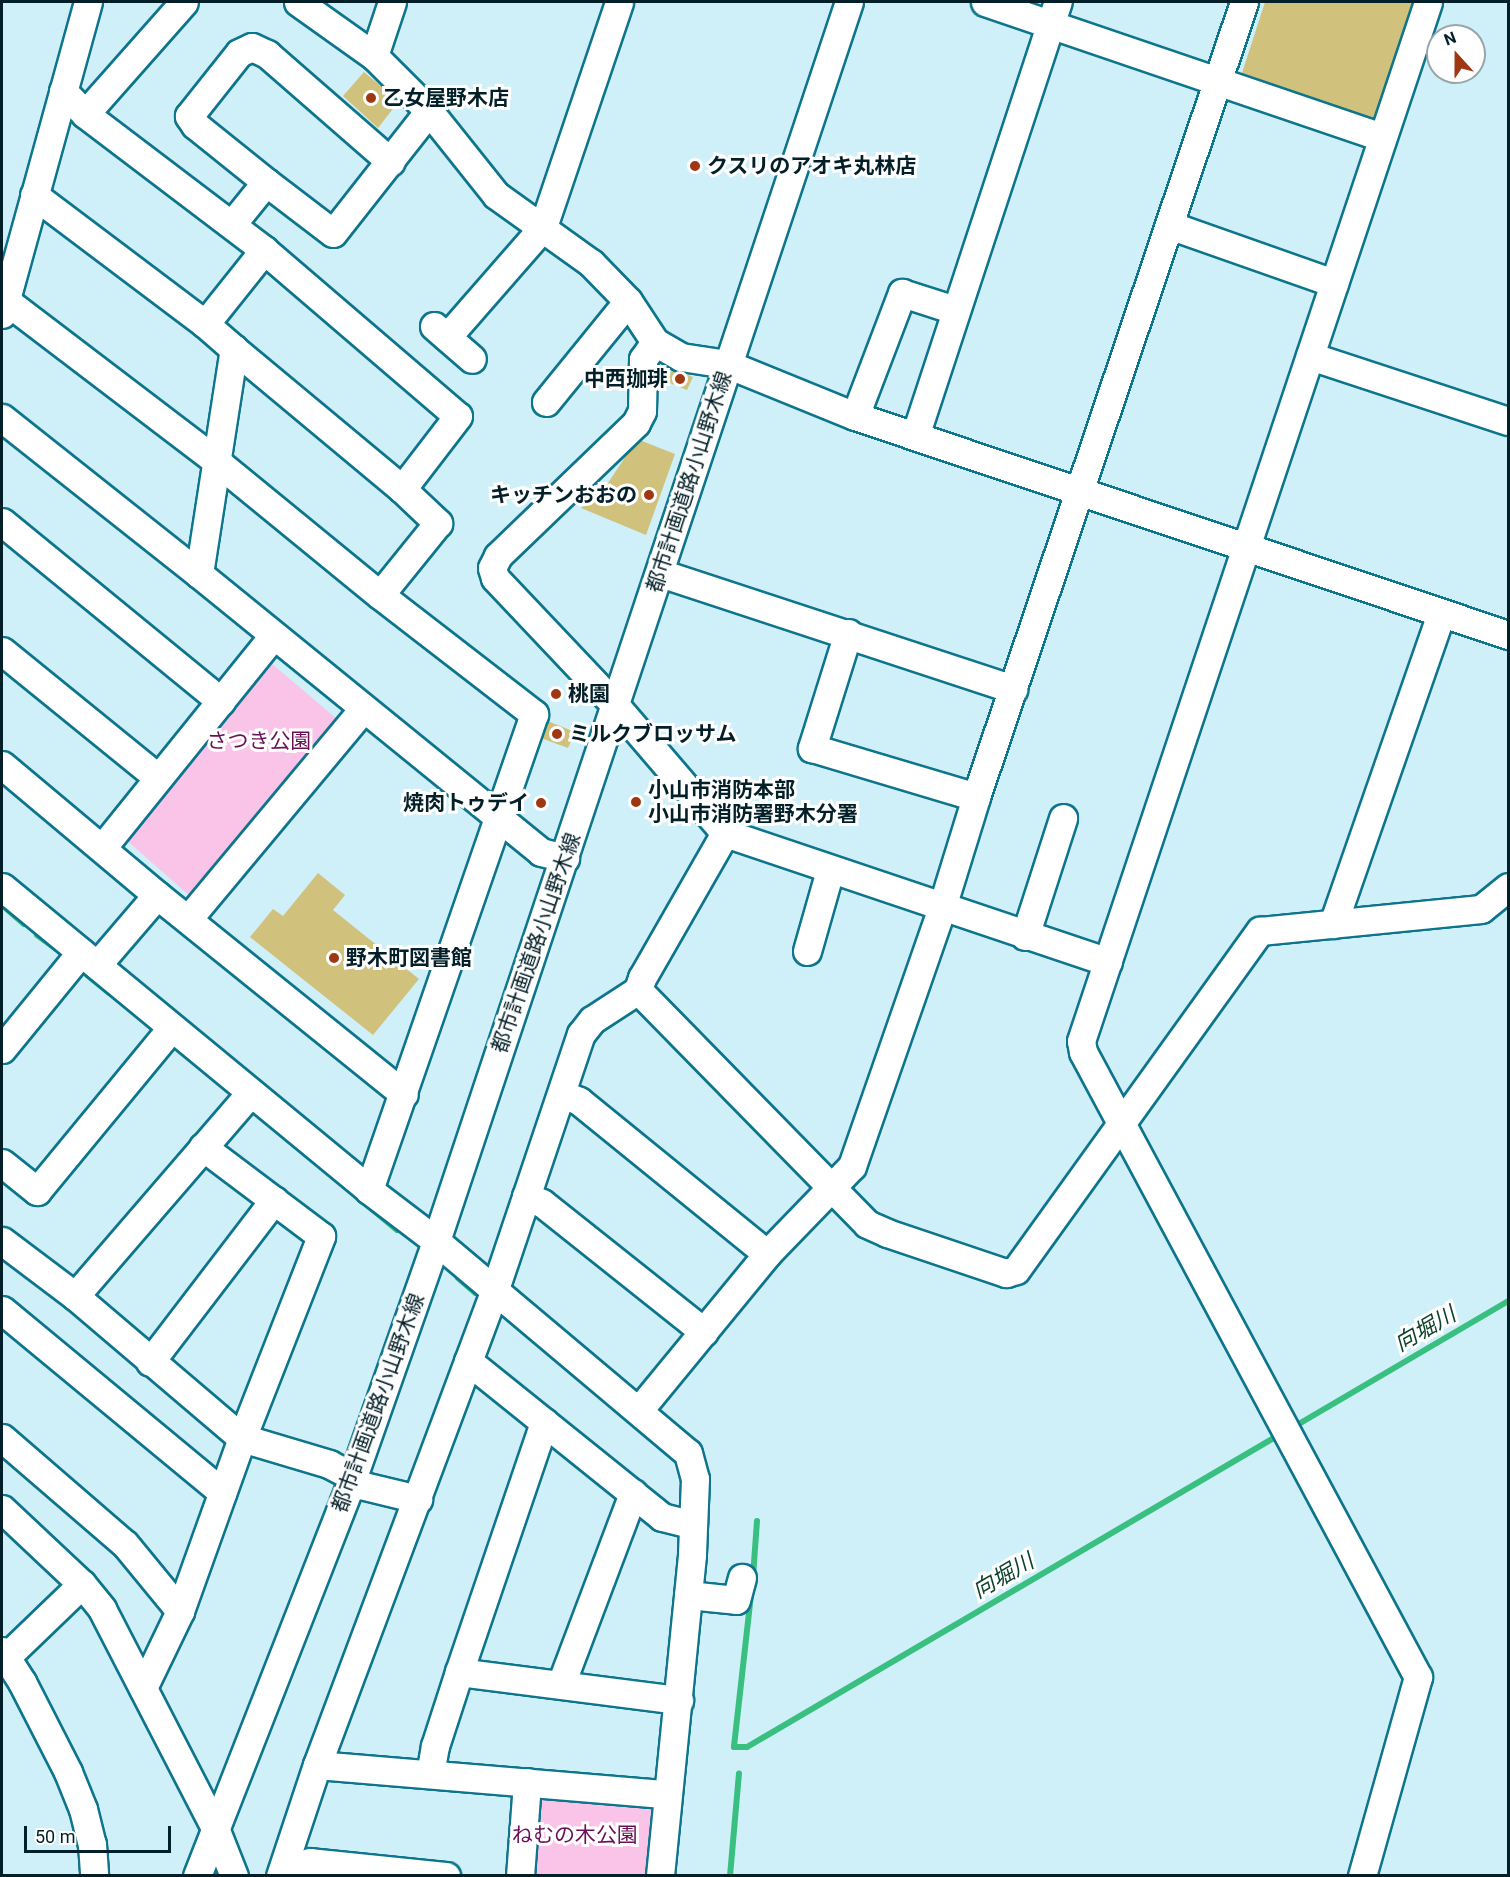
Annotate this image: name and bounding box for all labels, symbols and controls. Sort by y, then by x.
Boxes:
north arrow [1426,24,1486,84]
text: N [1441,28,1459,49]
place label: 乙女屋野木店 [383,85,509,111]
marker: 乙女屋野木店 [364,91,378,105]
place label: クスリのアオキ丸林店 [707,153,917,179]
marker: クスリのアオキ丸林店 [688,159,702,173]
place label: 中西珈琲 [584,366,668,392]
street label: 都市計画道路小山野木線 [641,368,737,596]
marker: 中西珈琲 [673,372,687,386]
place label: キッチンおおの [490,482,637,508]
marker: キッチンおおの [642,488,656,502]
place label: 桃園 [568,681,610,707]
marker: 桃園 [549,687,563,701]
place label: ミルクブロッサム [569,721,737,747]
marker: ミルクブロッサム [550,727,564,741]
park label: さつき公園 [207,728,311,754]
place label: 小山市消防本部 小山市消防署野木分署 [648,777,858,827]
place label: 焼肉トゥデイ [403,790,529,816]
marker: 小山市消防本部 小山市消防署野木分署 [629,795,643,809]
marker: 焼肉トゥデイ [534,796,548,810]
street label: 都市計画道路小山野木線 [486,830,586,1056]
place label: 野木町図書館 [346,945,472,971]
marker: 野木町図書館 [327,951,341,965]
street label: 都市計画道路小山野木線 [327,1290,429,1516]
water label: 向堀川 [1390,1301,1460,1357]
water label: 向堀川 [968,1548,1038,1604]
scale bar [27,1814,174,1852]
park label: ねむの木公園 [512,1822,638,1848]
text: 50 m [35,1826,75,1847]

